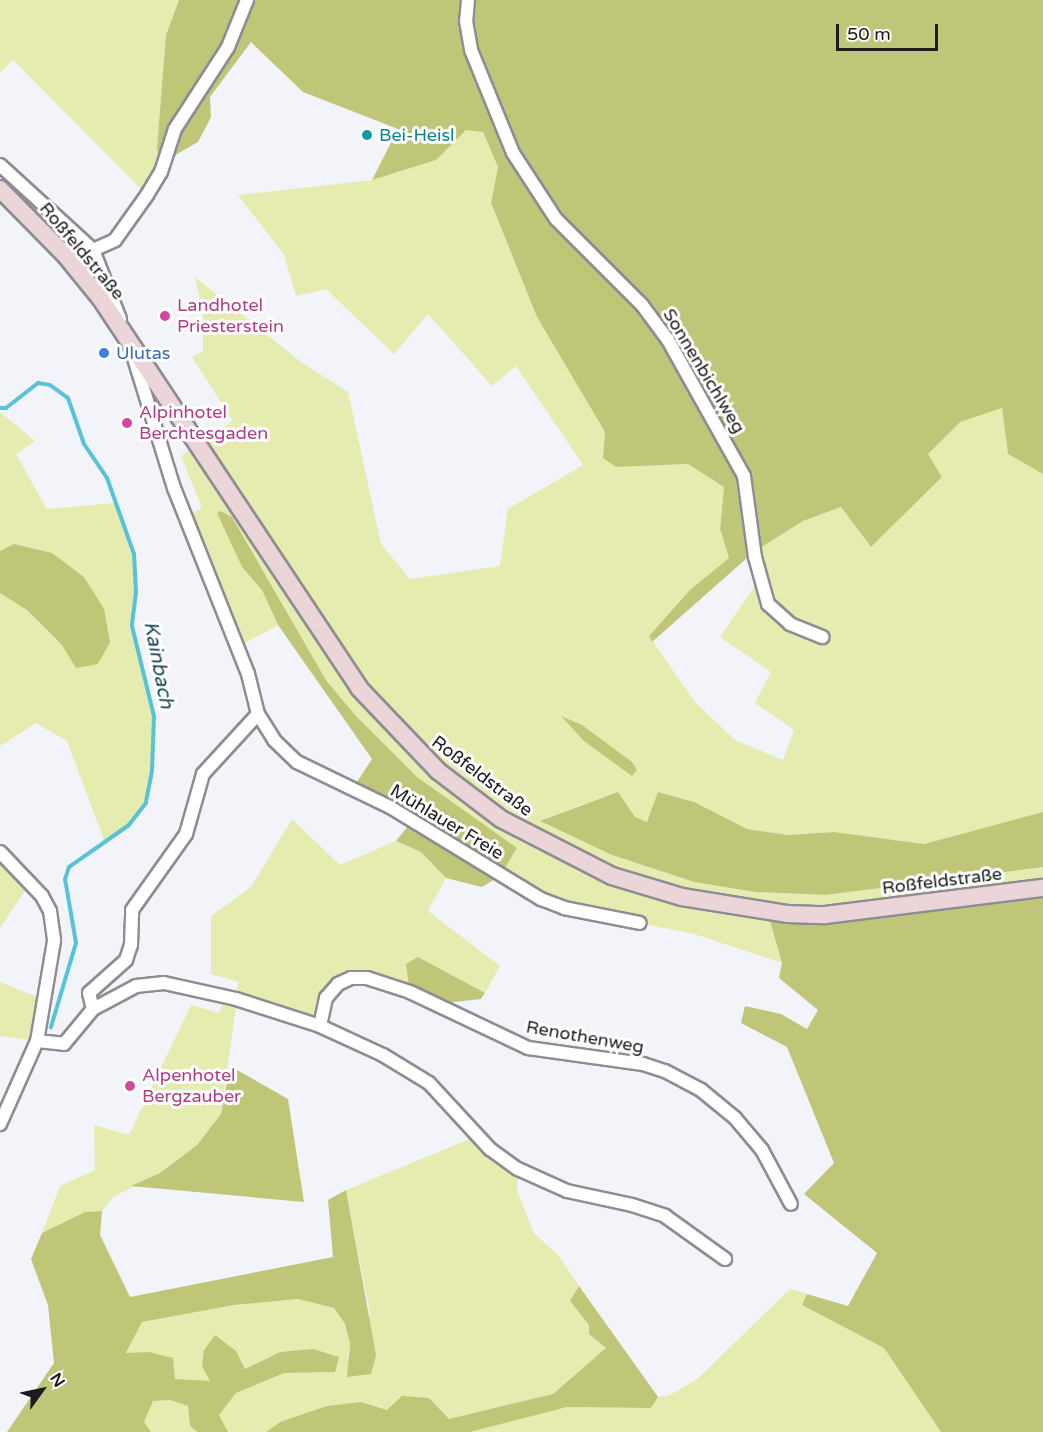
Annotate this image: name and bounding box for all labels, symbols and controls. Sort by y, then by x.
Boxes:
scale bar [839,12,941,50]
text: 50 m [847,23,891,45]
place label: Bei-Heisl [379,124,455,146]
marker: Bei-Heisl [360,128,374,142]
street label: Roßfeldstraße [35,198,129,304]
place label: Landhotel Priesterstein [177,295,284,338]
street label: Sonnenbichlweg [658,305,750,437]
marker: Landhotel Priesterstein [158,309,172,323]
place label: Ulutas [116,342,170,364]
marker: Ulutas [97,346,111,360]
place label: Alpinhotel Berchtesgaden [139,402,268,444]
marker: Alpinhotel Berchtesgaden [120,416,134,430]
water label: Kainbach [138,619,178,711]
street label: Roßfeldstraße [427,731,537,821]
street label: Mühlauer Freie [386,780,508,864]
street label: Roßfeldstraße [881,863,1003,899]
street label: Renothenweg [524,1016,646,1058]
place label: Alpenhotel Bergzauber [142,1065,241,1108]
marker: Alpenhotel Bergzauber [123,1079,137,1093]
north arrow [12,1360,72,1420]
text: N [45,1369,69,1391]

